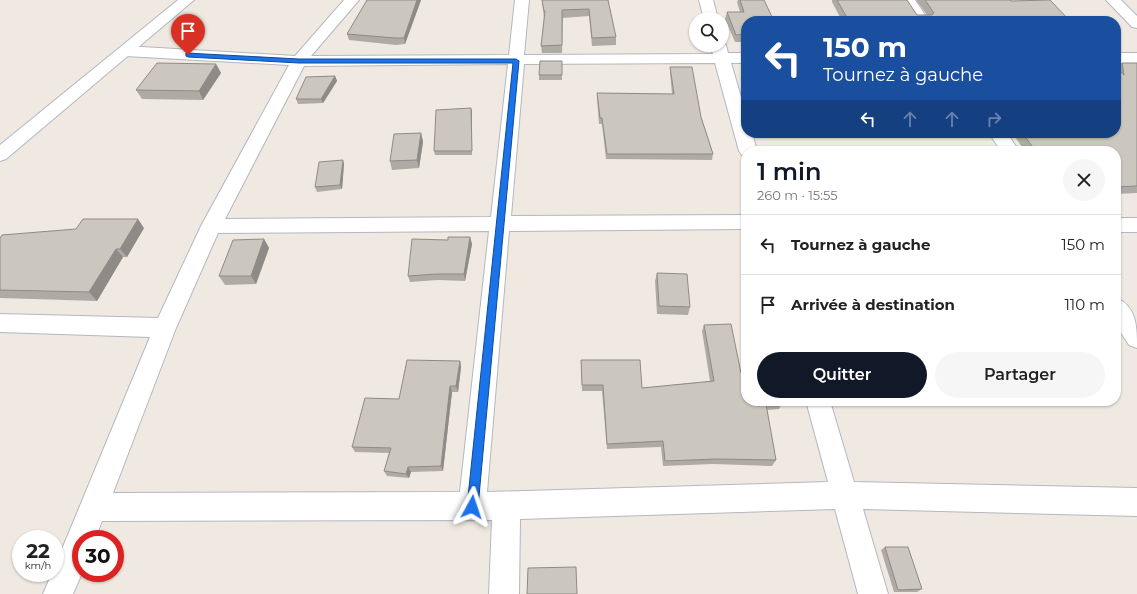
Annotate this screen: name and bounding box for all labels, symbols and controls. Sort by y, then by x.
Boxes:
map controls [689,12,729,52]
button: search [689,12,729,52]
pin [171,14,205,55]
icon: arrive [177,20,199,42]
text: 150 m [823,30,907,64]
icon: left [757,32,809,84]
text: Tournez à gauche [823,64,983,86]
icon: left [857,108,879,130]
icon: ahead [899,108,921,130]
icon: ahead [941,108,963,130]
icon: right [983,108,1005,130]
text: 1 min [757,157,821,186]
button: close [1063,159,1105,201]
text: 260 m · 15:55 [757,187,838,203]
icon: left [757,234,779,256]
text: Tournez à gauche [791,235,930,254]
text: 150 m [1061,235,1105,254]
icon: arrive [757,294,779,316]
text: Arrivée à destination [791,295,955,314]
text: 110 m [1064,295,1105,314]
button: Quitter [757,352,927,398]
button: Partager [935,352,1105,398]
position arrow [451,486,493,528]
speed limit sign: 30 [72,530,124,582]
text: 22 [26,539,50,563]
text: km/h [25,559,51,572]

